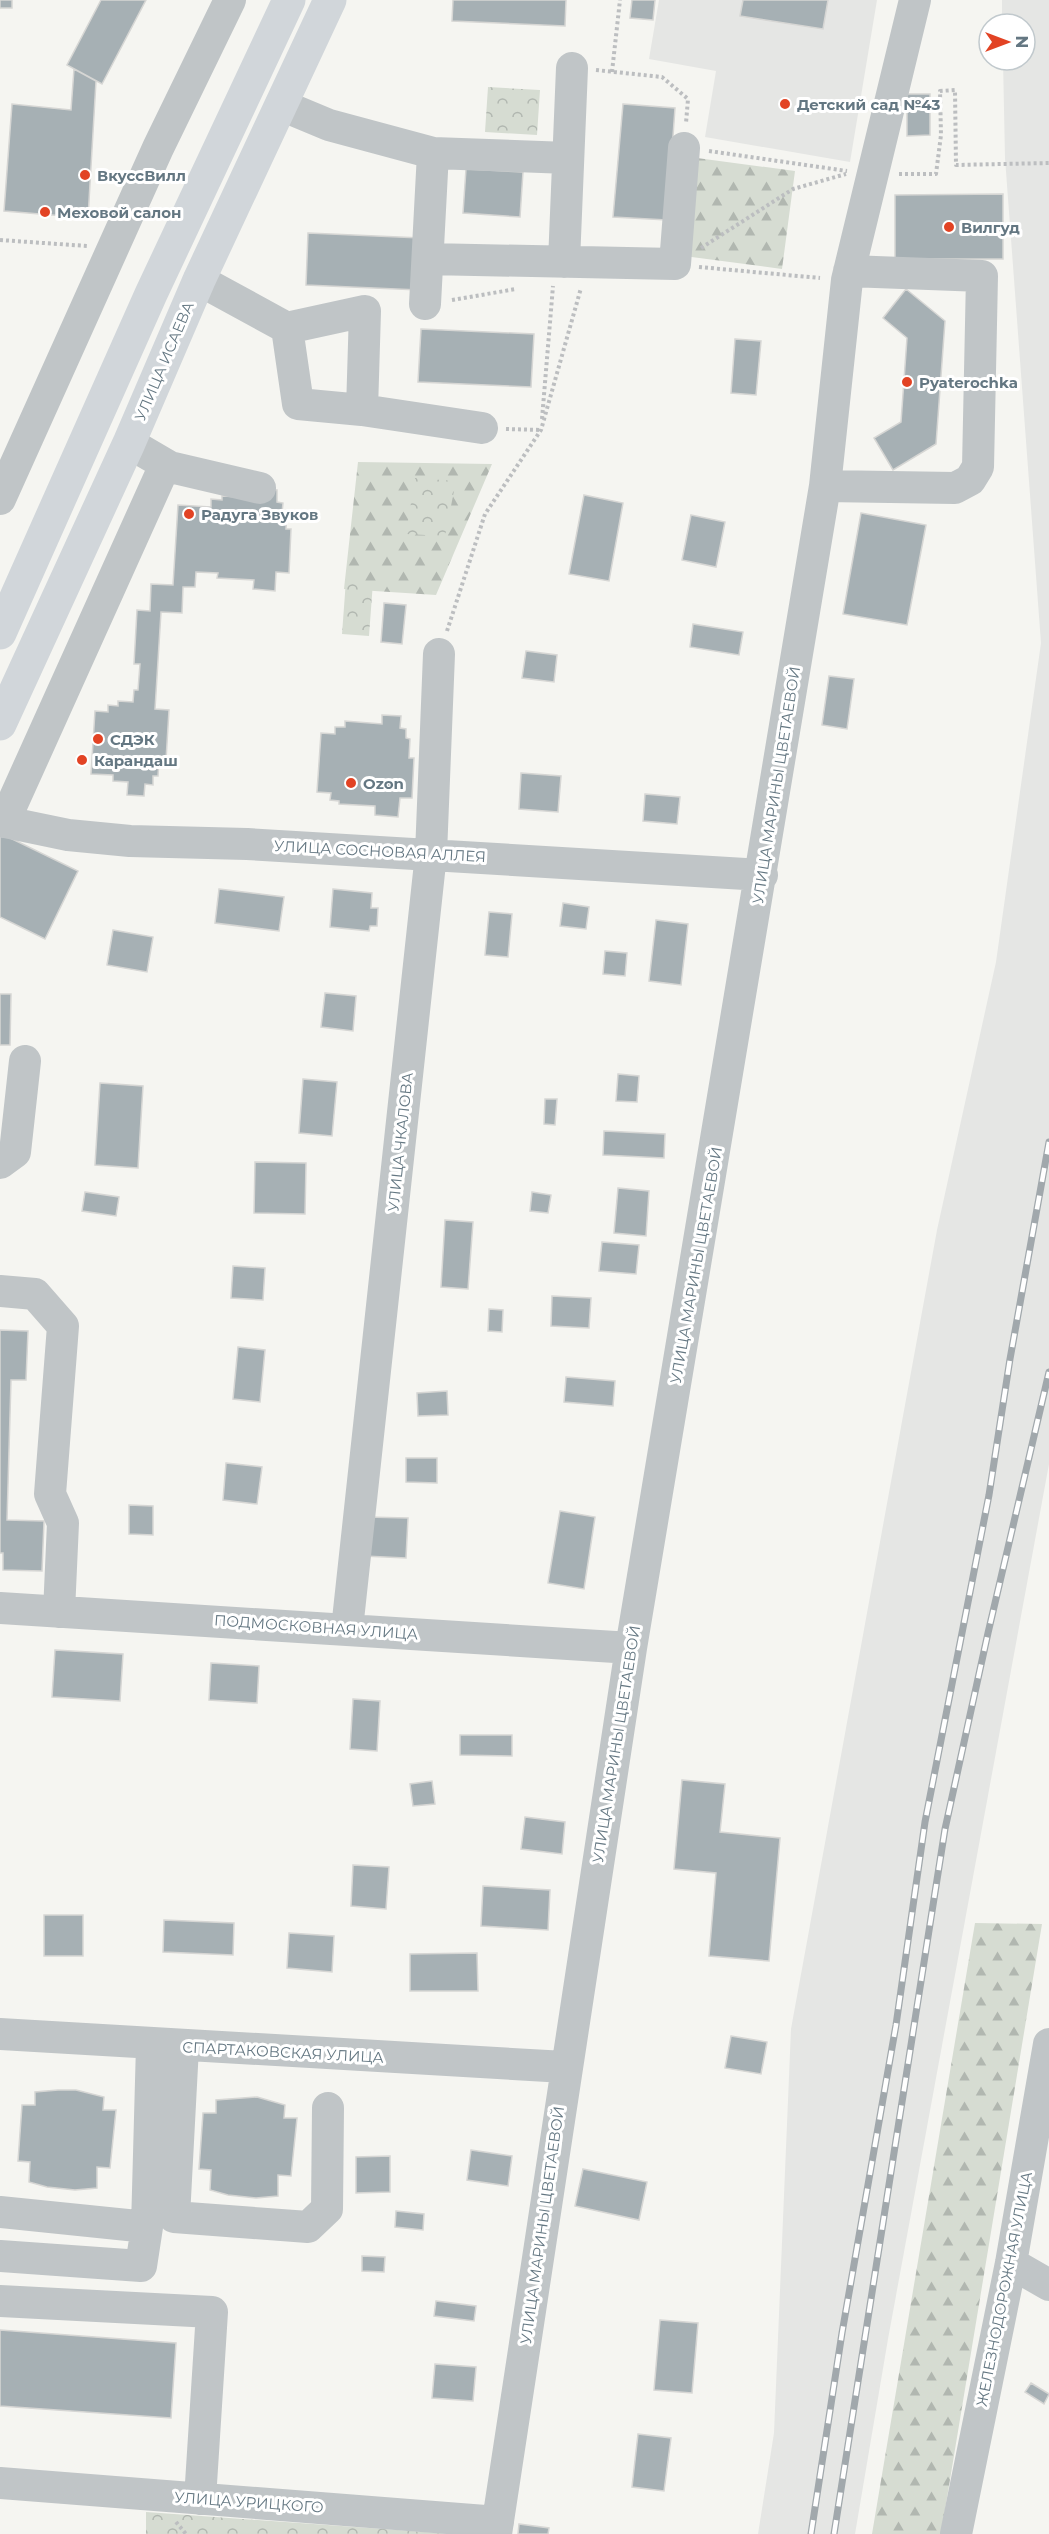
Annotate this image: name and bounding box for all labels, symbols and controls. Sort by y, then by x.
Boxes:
north arrow [977,12,1037,72]
text: N [1012,36,1031,48]
place label: Детский сад №43 [797,95,940,114]
marker: Детский сад №43 [778,97,792,111]
place label: ВкуссВилл [97,166,186,185]
marker: ВкуссВилл [78,168,92,182]
place label: Меховой салон [57,203,182,222]
marker: Меховой салон [38,205,52,219]
place label: Вилгуд [961,218,1020,237]
marker: Вилгуд [942,220,956,234]
street label: УЛИЦА ИСАЕВА [130,299,198,423]
place label: Pyaterochka [919,373,1018,392]
marker: Pyaterochka [900,375,914,389]
place label: Радуга Звуков [201,505,318,524]
marker: Радуга Звуков [182,507,196,521]
street label: УЛИЦА МАРИНЫ ЦВЕТАЕВОЙ [748,665,804,905]
place label: СДЭК [110,730,155,749]
marker: СДЭК [91,732,105,746]
place label: Карандаш [94,751,178,770]
marker: Карандаш [75,753,89,767]
place label: Ozon [363,774,404,793]
marker: Ozon [344,776,358,790]
street label: УЛИЦА СОСНОВАЯ АЛЛЕЯ [273,836,487,866]
street label: УЛИЦА ЧКАЛОВА [383,1071,417,1213]
street label: УЛИЦА МАРИНЫ ЦВЕТАЕВОЙ [666,1145,726,1385]
street label: ПОДМОСКОВНАЯ УЛИЦА [213,1610,419,1644]
street label: УЛИЦА МАРИНЫ ЦВЕТАЕВОЙ [588,1624,644,1864]
street label: СПАРТАКОВСКАЯ УЛИЦА [182,2037,384,2067]
street label: УЛИЦА МАРИНЫ ЦВЕТАЕВОЙ [516,2105,568,2345]
street label: ЖЕЛЕЗНОДОРОЖНАЯ УЛИЦА [972,2170,1036,2408]
street label: УЛИЦА УРИЦКОГО [174,2487,324,2517]

